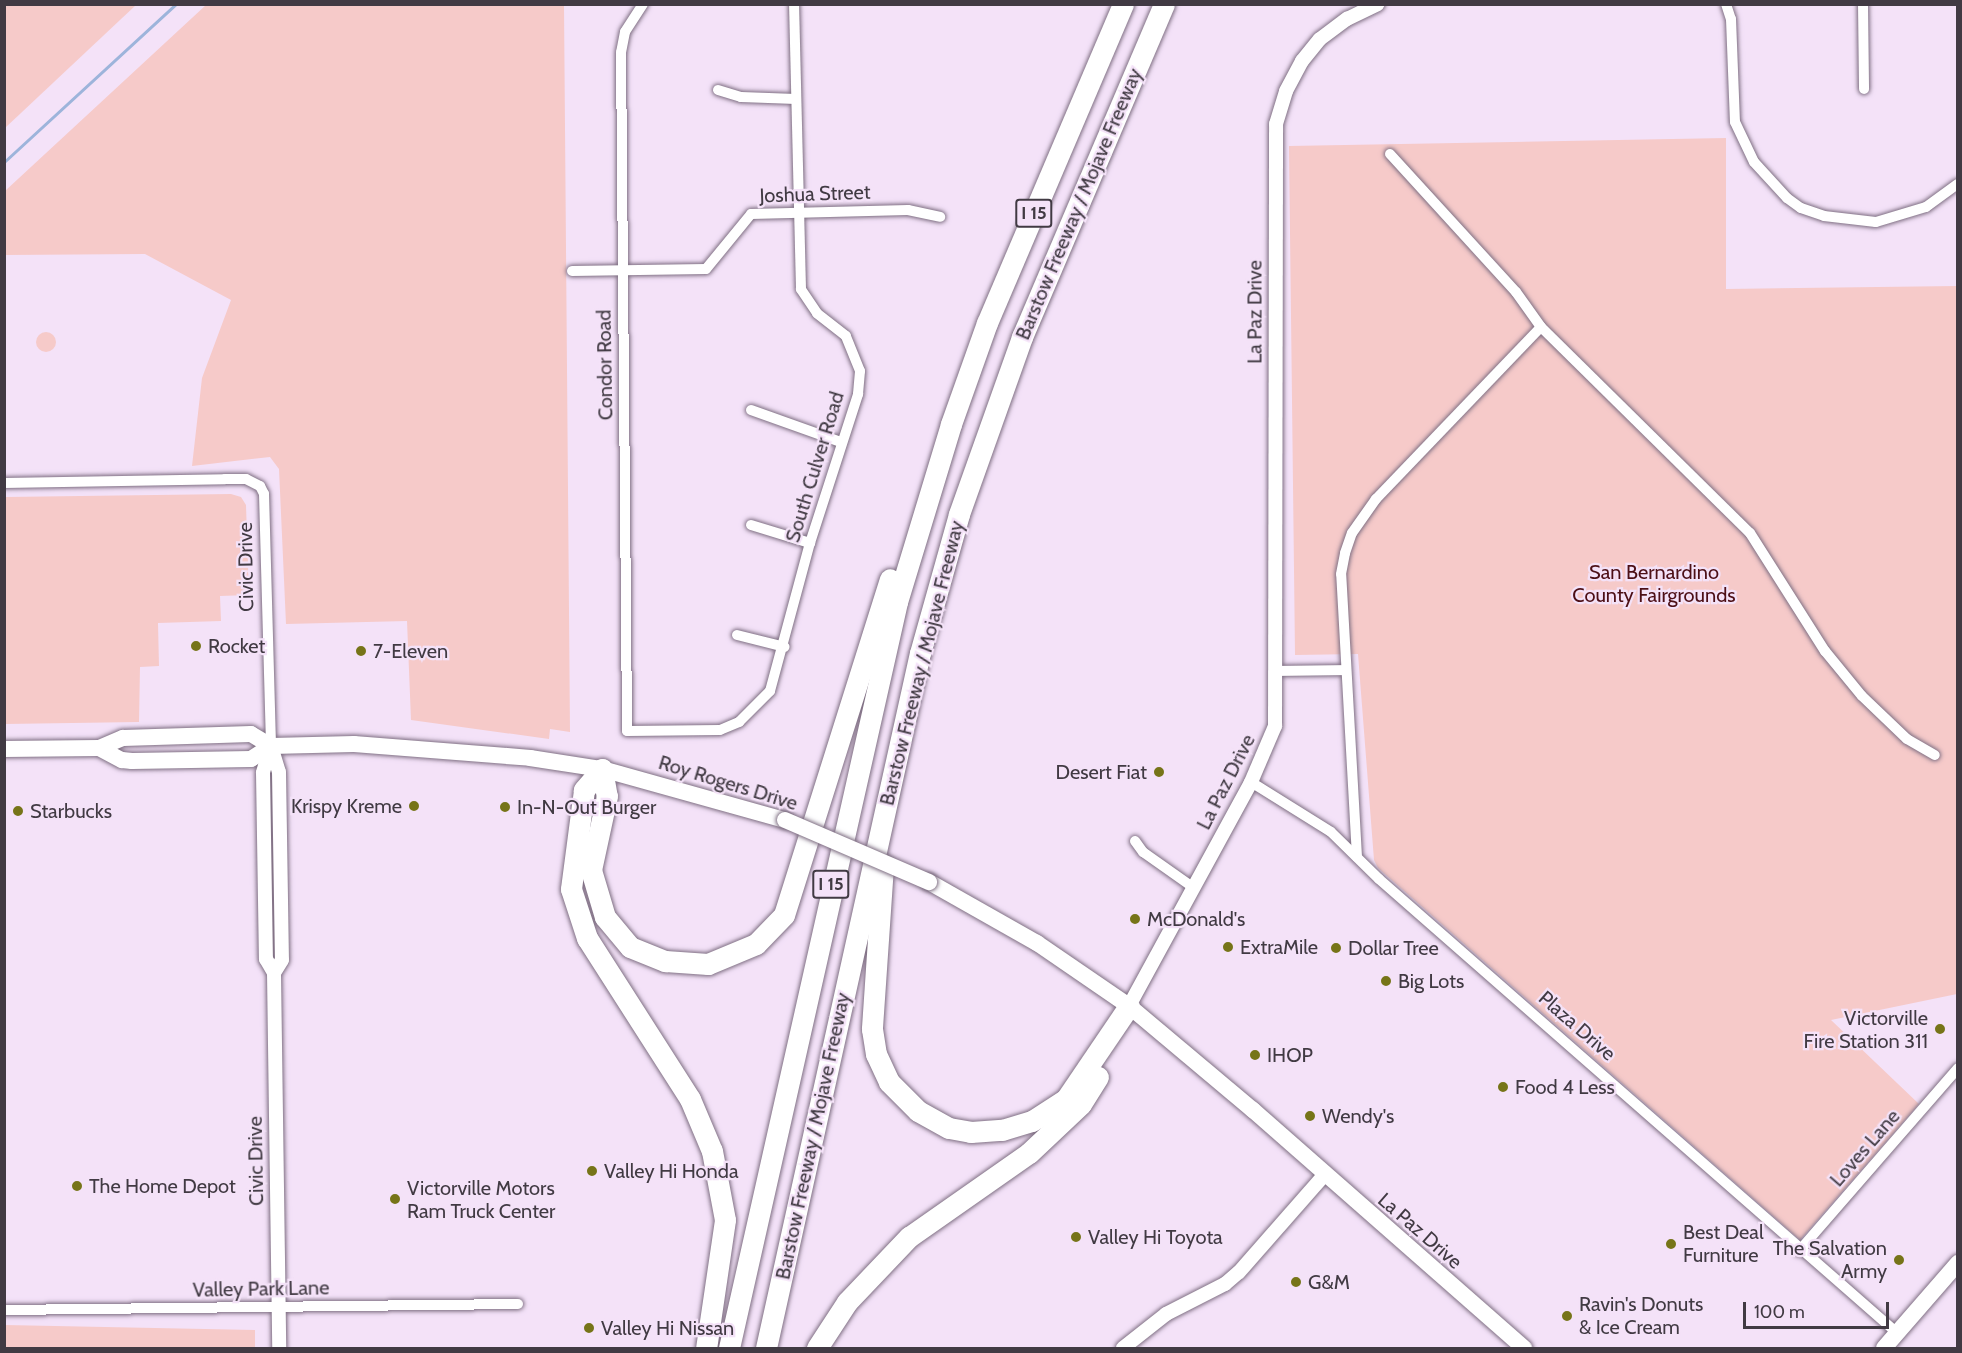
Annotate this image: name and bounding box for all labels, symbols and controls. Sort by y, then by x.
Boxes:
street label: Barstow Freeway / Mojave Freeway [1011,65,1147,343]
street label: Joshua Street [759,180,871,208]
road number: I 15 [1014,198,1054,228]
street label: La Paz Drive [1243,260,1267,364]
street label: Condor Road [592,310,618,420]
street label: South Culver Road [781,389,849,545]
street label: Barstow Freeway / Mojave Freeway [875,518,969,808]
street label: Civic Drive [233,522,259,612]
park label: San Bernardino County Fairgrounds [1572,561,1736,608]
place label: Rocket [208,634,265,658]
marker: Rocket [189,639,203,653]
place label: 7-Eleven [373,639,448,663]
marker: 7-Eleven [354,644,368,658]
street label: La Paz Drive [1192,730,1260,834]
street label: Roy Rogers Drive [656,750,800,816]
place label: Desert Fiat [1056,760,1147,784]
marker: Desert Fiat [1152,765,1166,779]
place label: Krispy Kreme [291,794,402,818]
place label: In-N-Out Burger [517,795,656,819]
place label: Starbucks [30,799,112,823]
marker: Krispy Kreme [407,799,421,813]
marker: In-N-Out Burger [498,800,512,814]
marker: Starbucks [11,804,25,818]
road number: I 15 [812,869,850,899]
place label: McDonald's [1147,907,1245,931]
marker: McDonald's [1128,912,1142,926]
place label: ExtraMile [1240,935,1318,959]
place label: Dollar Tree [1348,936,1439,960]
marker: ExtraMile [1221,940,1235,954]
marker: Dollar Tree [1329,941,1343,955]
place label: Big Lots [1398,969,1464,993]
marker: Big Lots [1379,974,1393,988]
street label: Plaza Drive [1534,986,1620,1066]
street label: Barstow Freeway / Mojave Freeway [771,990,855,1282]
place label: Victorville Fire Station 311 [1804,1006,1928,1053]
marker: Victorville Fire Station 311 [1933,1022,1947,1036]
place label: IHOP [1267,1043,1313,1067]
marker: IHOP [1248,1048,1262,1062]
place label: Food 4 Less [1515,1075,1615,1099]
marker: Food 4 Less [1496,1080,1510,1094]
place label: Wendy's [1322,1104,1394,1128]
street label: Loves Lane [1825,1105,1905,1191]
marker: Wendy's [1303,1109,1317,1123]
street label: Civic Drive [243,1116,269,1206]
place label: Valley Hi Honda [604,1159,738,1183]
marker: Valley Hi Honda [585,1164,599,1178]
place label: The Home Depot [89,1174,236,1198]
place label: Victorville Motors Ram Truck Center [407,1176,555,1223]
marker: The Home Depot [70,1179,84,1193]
street label: La Paz Drive [1373,1188,1467,1274]
marker: Victorville Motors Ram Truck Center [388,1192,402,1206]
place label: Best Deal Furniture [1683,1220,1764,1267]
place label: Valley Hi Toyota [1088,1225,1223,1249]
marker: Valley Hi Toyota [1069,1230,1083,1244]
place label: The Salvation Army [1773,1236,1887,1283]
marker: Best Deal Furniture [1664,1237,1678,1251]
marker: The Salvation Army [1892,1253,1906,1267]
place label: G&M [1308,1270,1350,1294]
marker: G&M [1289,1275,1303,1289]
street label: Valley Park Lane [192,1276,330,1302]
scale bar [1746,1290,1892,1328]
place label: Ravin's Donuts & Ice Cream [1579,1292,1703,1339]
text: 100 m [1754,1301,1805,1323]
marker: Ravin's Donuts & Ice Cream [1560,1309,1574,1323]
place label: Valley Hi Nissan [601,1316,734,1340]
marker: Valley Hi Nissan [582,1321,596,1335]

